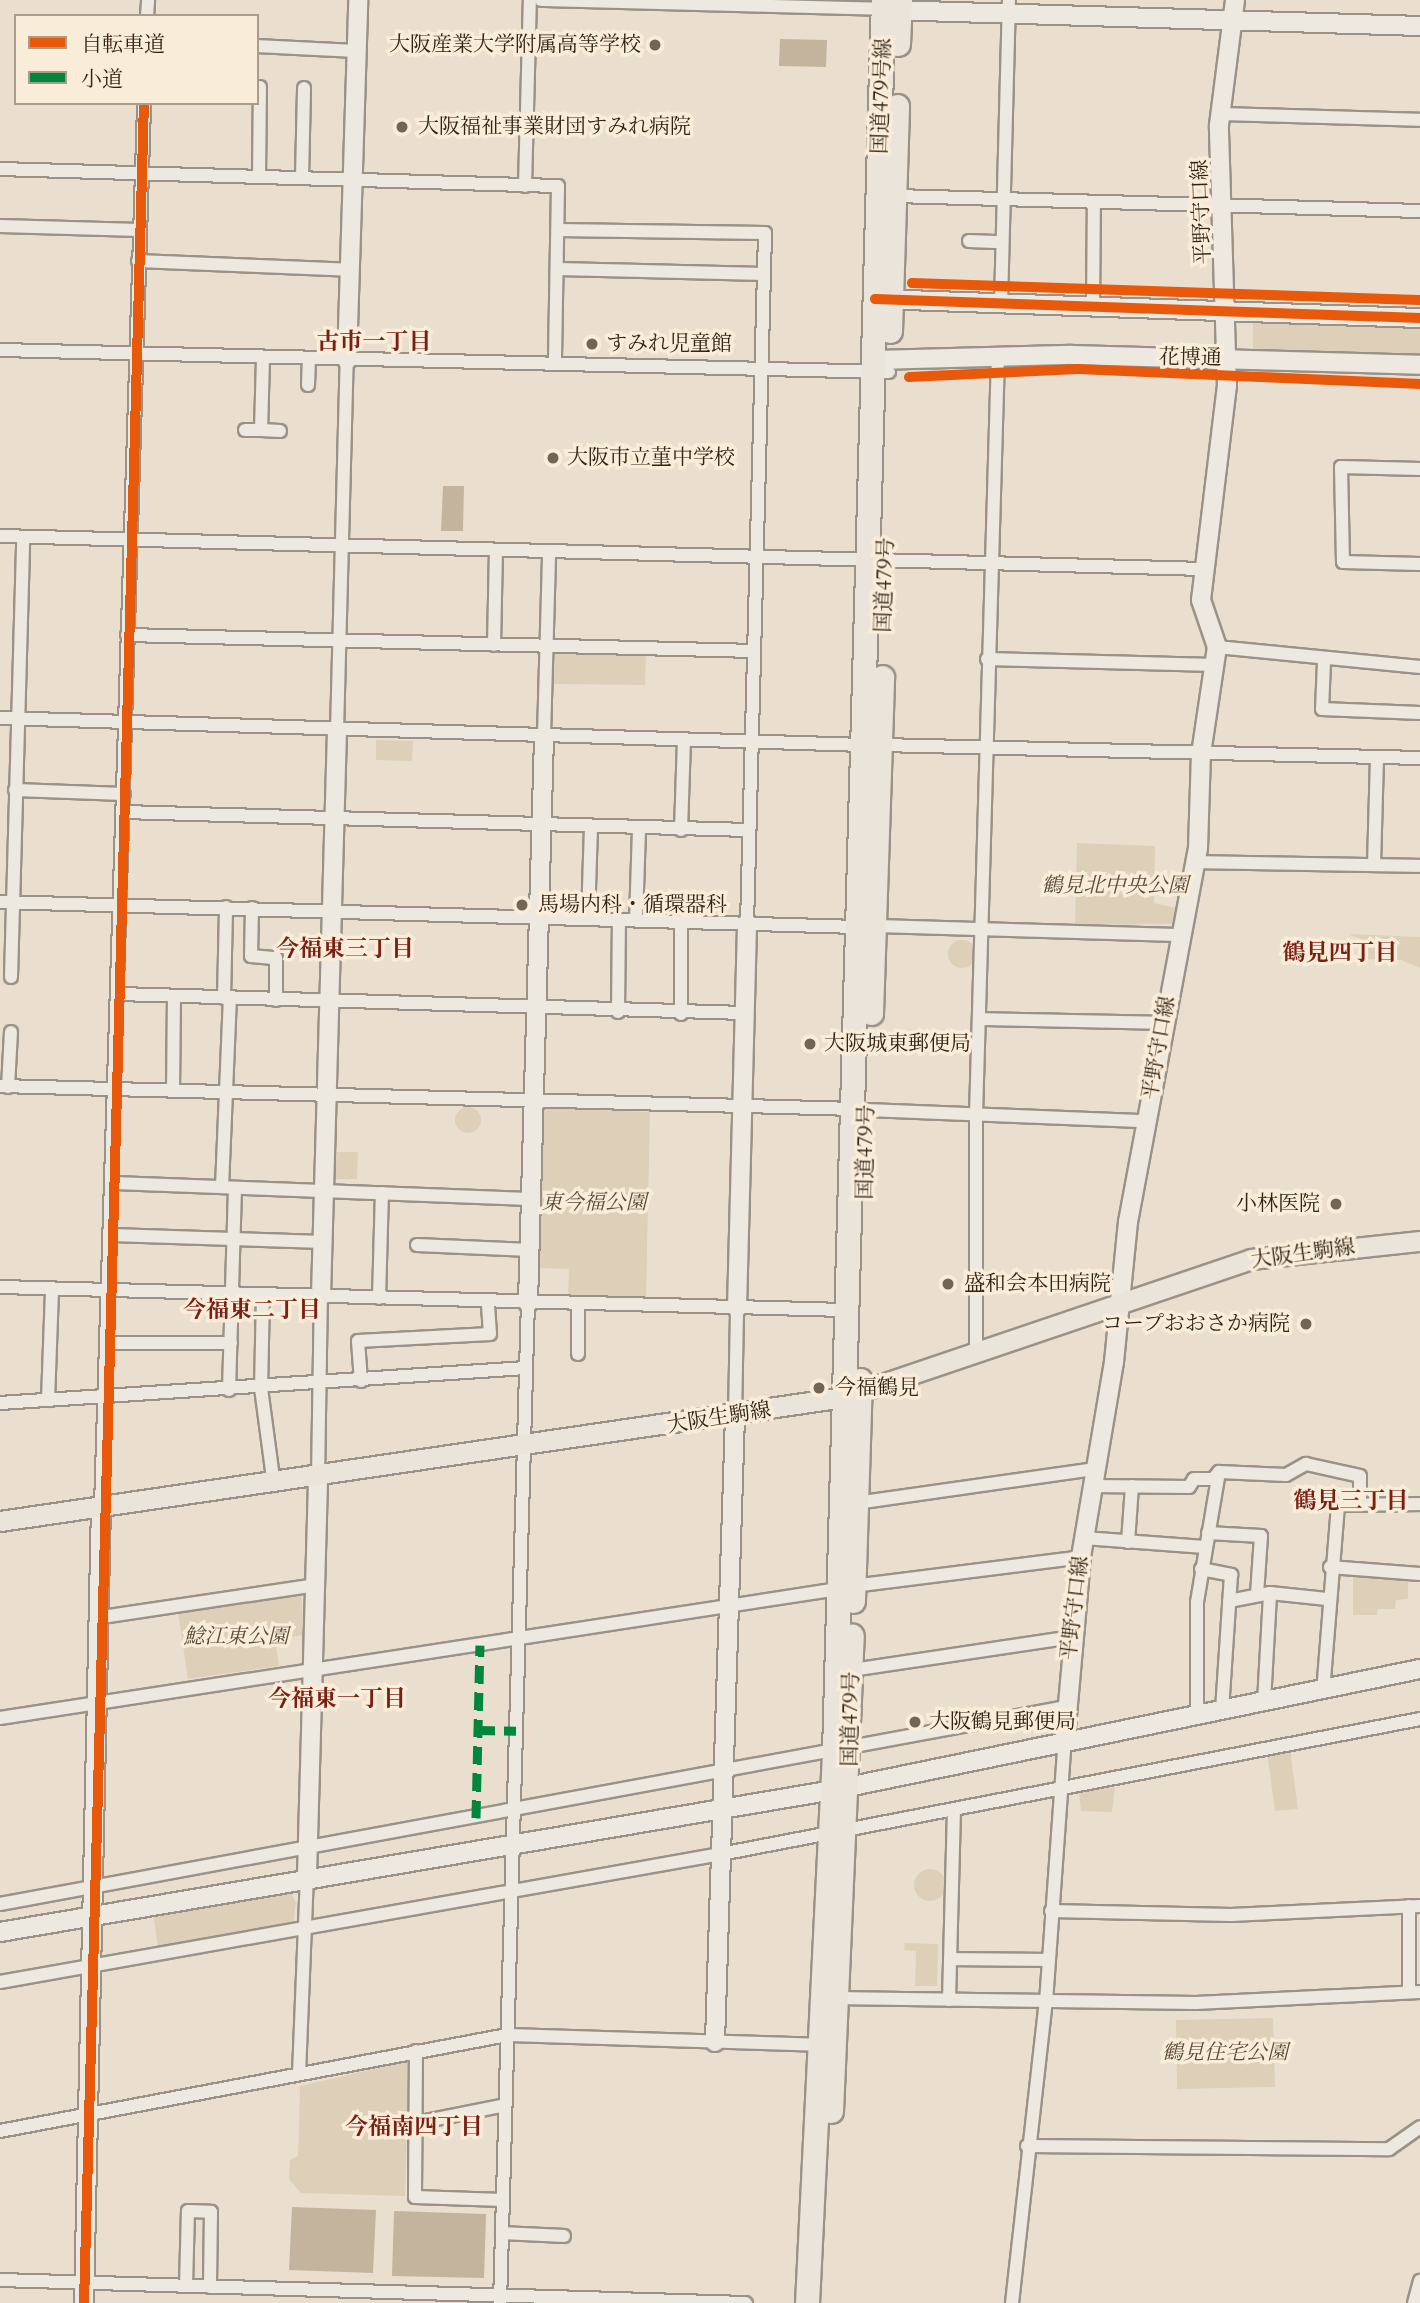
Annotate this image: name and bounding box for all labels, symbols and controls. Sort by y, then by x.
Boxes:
legend [14,14,259,105]
text: 自転車道 [81,30,165,59]
place label: 大阪産業大学附属高等学校 [389,32,641,58]
marker: 大阪産業大学附属高等学校 [647,37,663,53]
street label: 国道479号線 [867,37,897,155]
text: 小道 [81,65,123,94]
place label: 大阪福祉事業財団すみれ病院 [418,114,691,140]
marker: 大阪福祉事業財団すみれ病院 [392,117,412,137]
street label: 平野守口線 [1188,159,1216,265]
district label: 古市一丁目 [317,328,431,356]
place label: すみれ児童館 [606,331,732,357]
marker: すみれ児童館 [584,336,600,352]
street label: 花博通 [1158,345,1222,371]
place label: 大阪市立菫中学校 [567,445,735,471]
marker: 大阪市立菫中学校 [545,450,561,466]
street label: 国道479号 [871,537,899,633]
park label: 鶴見北中央公園 [1042,873,1188,899]
place label: 馬場内科・循環器科 [538,892,727,918]
marker: 馬場内科・循環器科 [512,895,532,915]
district label: 今福東三丁目 [276,935,414,963]
district label: 鶴見四丁目 [1283,939,1397,967]
street label: 平野守口線 [1137,994,1181,1102]
place label: 大阪城東郵便局 [824,1031,971,1057]
marker: 大阪城東郵便局 [802,1036,818,1052]
street label: 国道479号 [853,1104,879,1200]
park label: 東今福公園 [542,1190,646,1216]
place label: 小林医院 [1236,1191,1320,1217]
marker: 小林医院 [1326,1194,1346,1214]
street label: 大阪生駒線 [1249,1234,1357,1274]
place label: 盛和会本田病院 [964,1271,1111,1297]
marker: 盛和会本田病院 [938,1274,958,1294]
district label: 今福東二丁目 [183,1296,321,1324]
place label: コープおおさか病院 [1101,1311,1290,1337]
marker: コープおおさか病院 [1296,1314,1316,1334]
place label: 今福鶴見 [835,1375,919,1401]
marker: 今福鶴見 [809,1378,829,1398]
street label: 大阪生駒線 [665,1397,773,1439]
district label: 鶴見三丁目 [1294,1487,1408,1515]
street label: 平野守口線 [1056,1554,1094,1662]
park label: 鯰江東公園 [184,1624,288,1650]
street label: 国道479号 [838,1671,864,1767]
district label: 今福東一丁目 [268,1685,406,1713]
place label: 大阪鶴見郵便局 [929,1709,1076,1735]
marker: 大阪鶴見郵便局 [907,1714,923,1730]
park label: 鶴見住宅公園 [1162,2040,1288,2066]
district label: 今福南四丁目 [345,2113,483,2141]

